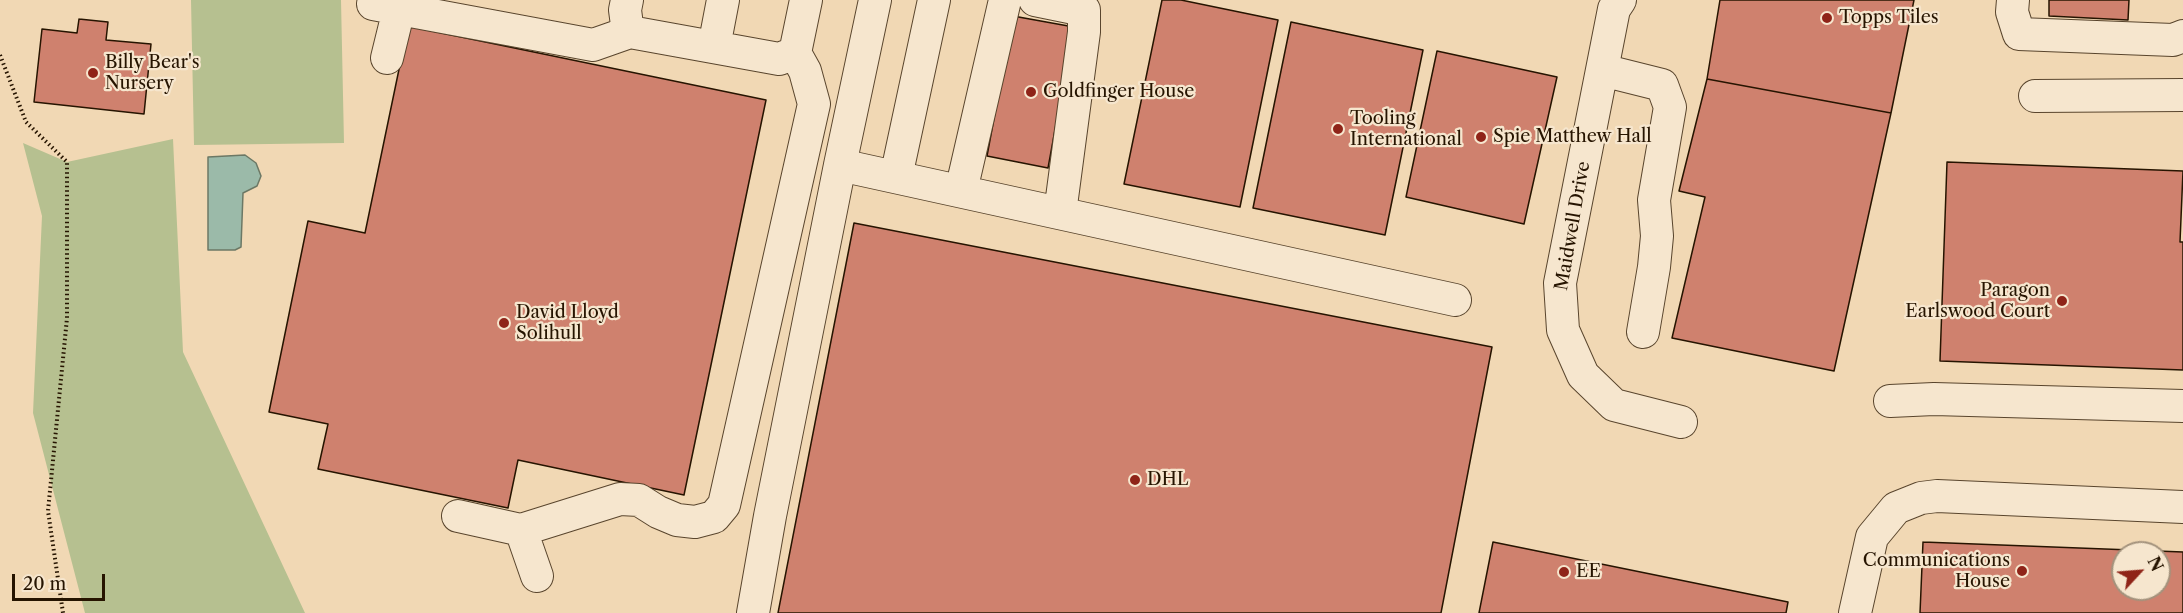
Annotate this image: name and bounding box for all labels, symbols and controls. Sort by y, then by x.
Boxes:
place label: Topps Tiles [1839,7,1939,29]
marker: Topps Tiles [1820,11,1834,25]
place label: Billy Bear's Nursery [105,52,200,94]
marker: Billy Bear's Nursery [86,66,100,80]
place label: Goldfinger House [1043,81,1194,103]
marker: Goldfinger House [1024,85,1038,99]
place label: Tooling International [1350,108,1462,150]
marker: Tooling International [1331,122,1345,136]
place label: Spie Matthew Hall [1493,126,1652,148]
marker: Spie Matthew Hall [1474,130,1488,144]
street label: Maidwell Drive [1551,160,1595,292]
place label: Paragon Earlswood Court [1905,280,2050,322]
marker: Paragon Earlswood Court [2055,294,2069,308]
place label: David Lloyd Solihull [516,302,619,344]
marker: David Lloyd Solihull [497,316,511,330]
place label: DHL [1147,469,1189,491]
marker: DHL [1128,473,1142,487]
north arrow [2111,541,2171,601]
place label: Communications House [1863,550,2010,592]
text: N [2143,553,2167,575]
place label: EE [1576,561,1601,583]
scale bar [15,562,108,600]
marker: Communications House [2015,564,2029,578]
marker: EE [1557,565,1571,579]
text: 20 m [23,573,66,595]

